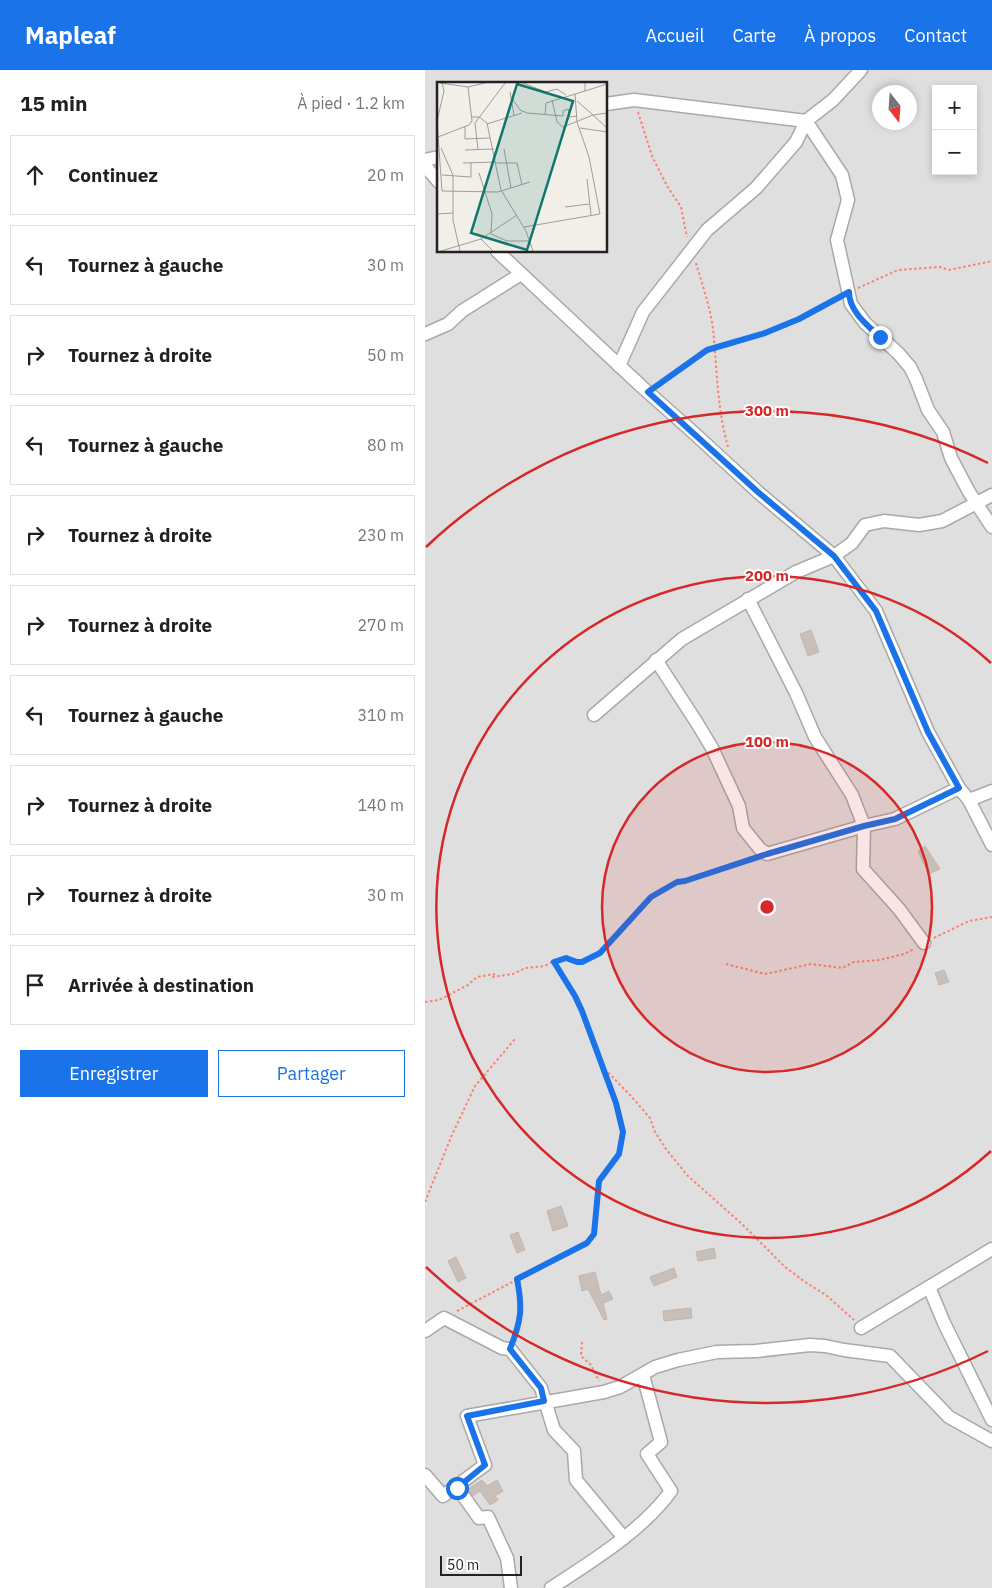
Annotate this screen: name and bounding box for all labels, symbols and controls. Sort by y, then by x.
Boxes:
text: Mapleaf [25,19,116,51]
text: Accueil [645,24,704,47]
text: Carte [732,24,776,47]
text: À propos [804,24,876,47]
text: Contact [904,24,967,47]
inset map [437,82,607,252]
north arrow [872,85,917,130]
map controls [932,85,977,175]
button: + [932,85,977,130]
text: 15 min [20,89,87,117]
text: À pied · 1.2 km [297,93,405,113]
button: − [932,130,977,175]
icon: ahead [21,161,49,189]
text: Continuez [68,163,158,187]
text: 20 m [367,165,404,185]
icon: left [21,251,49,279]
text: Tournez à gauche [68,253,224,277]
text: 30 m [367,255,404,275]
route end [869,326,892,349]
icon: right [21,341,49,369]
text: Tournez à droite [68,343,212,367]
text: 50 m [367,345,404,365]
text: 300 m [745,401,789,420]
icon: left [21,431,49,459]
text: Tournez à gauche [68,433,224,457]
text: 80 m [367,435,404,455]
icon: right [21,521,49,549]
text: Tournez à droite [68,523,212,547]
text: 230 m [357,525,404,545]
text: 200 m [745,566,789,585]
icon: right [21,611,49,639]
text: Tournez à droite [68,613,212,637]
text: 270 m [357,615,404,635]
icon: left [21,701,49,729]
text: Tournez à gauche [68,703,224,727]
text: 310 m [357,705,404,725]
text: 100 m [745,732,789,751]
icon: right [21,791,49,819]
text: Tournez à droite [68,793,212,817]
text: 140 m [357,795,404,815]
icon: right [21,881,49,909]
text: Tournez à droite [68,883,212,907]
text: 30 m [367,885,404,905]
centre of rings [758,898,776,916]
icon: arrive [21,971,49,999]
text: Arrivée à destination [68,973,254,997]
button: Enregistrer [20,1050,208,1097]
button: Partager [218,1050,405,1097]
route start [446,1477,469,1500]
scale bar [440,1553,523,1576]
text: 50 m [447,1556,479,1574]

